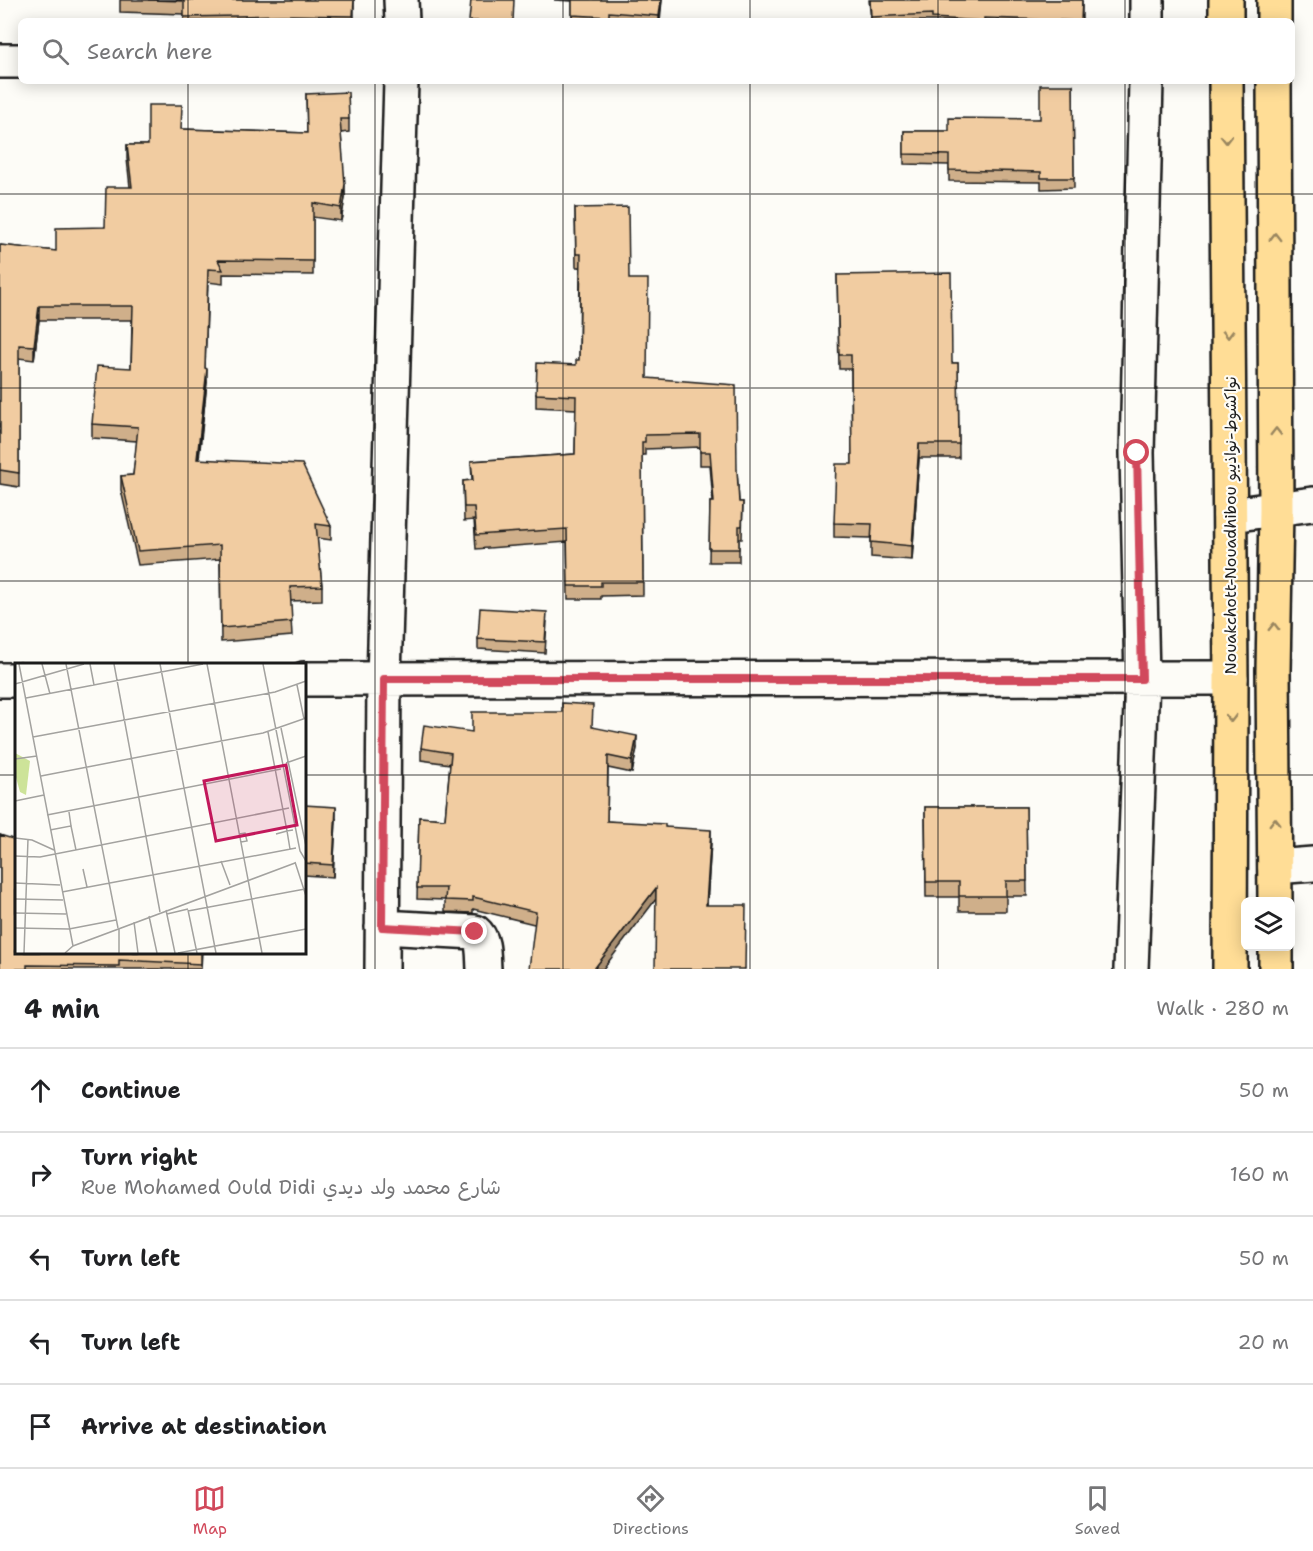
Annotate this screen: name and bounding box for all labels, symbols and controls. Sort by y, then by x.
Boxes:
search box [18,18,1295,84]
icon: search [39,35,72,68]
text: Search here [87,37,213,66]
one-way arrow [1220,135,1233,144]
one-way arrow [1269,233,1281,242]
one-way arrow [1222,330,1234,339]
street label: Nouakchott-Nouadhibou نواكشوط-نواذيبو [1220,376,1241,674]
one-way arrow [1269,428,1282,437]
route start [1123,439,1149,465]
one-way arrow [1268,623,1280,632]
inset map [15,663,306,954]
one-way arrow [1225,714,1237,723]
one-way arrow [1269,818,1281,827]
map controls [1241,897,1295,951]
button: layers [1241,897,1295,951]
route end [461,918,487,944]
text: 4 min [24,991,100,1026]
text: Walk · 280 m [1156,995,1289,1021]
icon: ahead [24,1074,57,1107]
text: Continue [81,1076,181,1105]
text: 50 m [1239,1077,1289,1103]
text: Turn right [81,1143,198,1172]
icon: right [24,1158,57,1191]
text: 160 m [1230,1161,1289,1187]
text: Rue Mohamed Ould Didi شارع محمد ولد ديدي [81,1174,501,1200]
icon: left [24,1242,57,1275]
text: Turn left [81,1244,180,1273]
text: 50 m [1239,1245,1289,1271]
icon: left [24,1326,57,1359]
text: Turn left [81,1328,180,1357]
text: 20 m [1238,1329,1289,1355]
icon: arrive [24,1410,57,1443]
text: Arrive at destination [81,1412,327,1441]
tab: Map [193,1482,227,1539]
tab: Directions [613,1482,689,1539]
tab: Saved [1075,1482,1120,1539]

